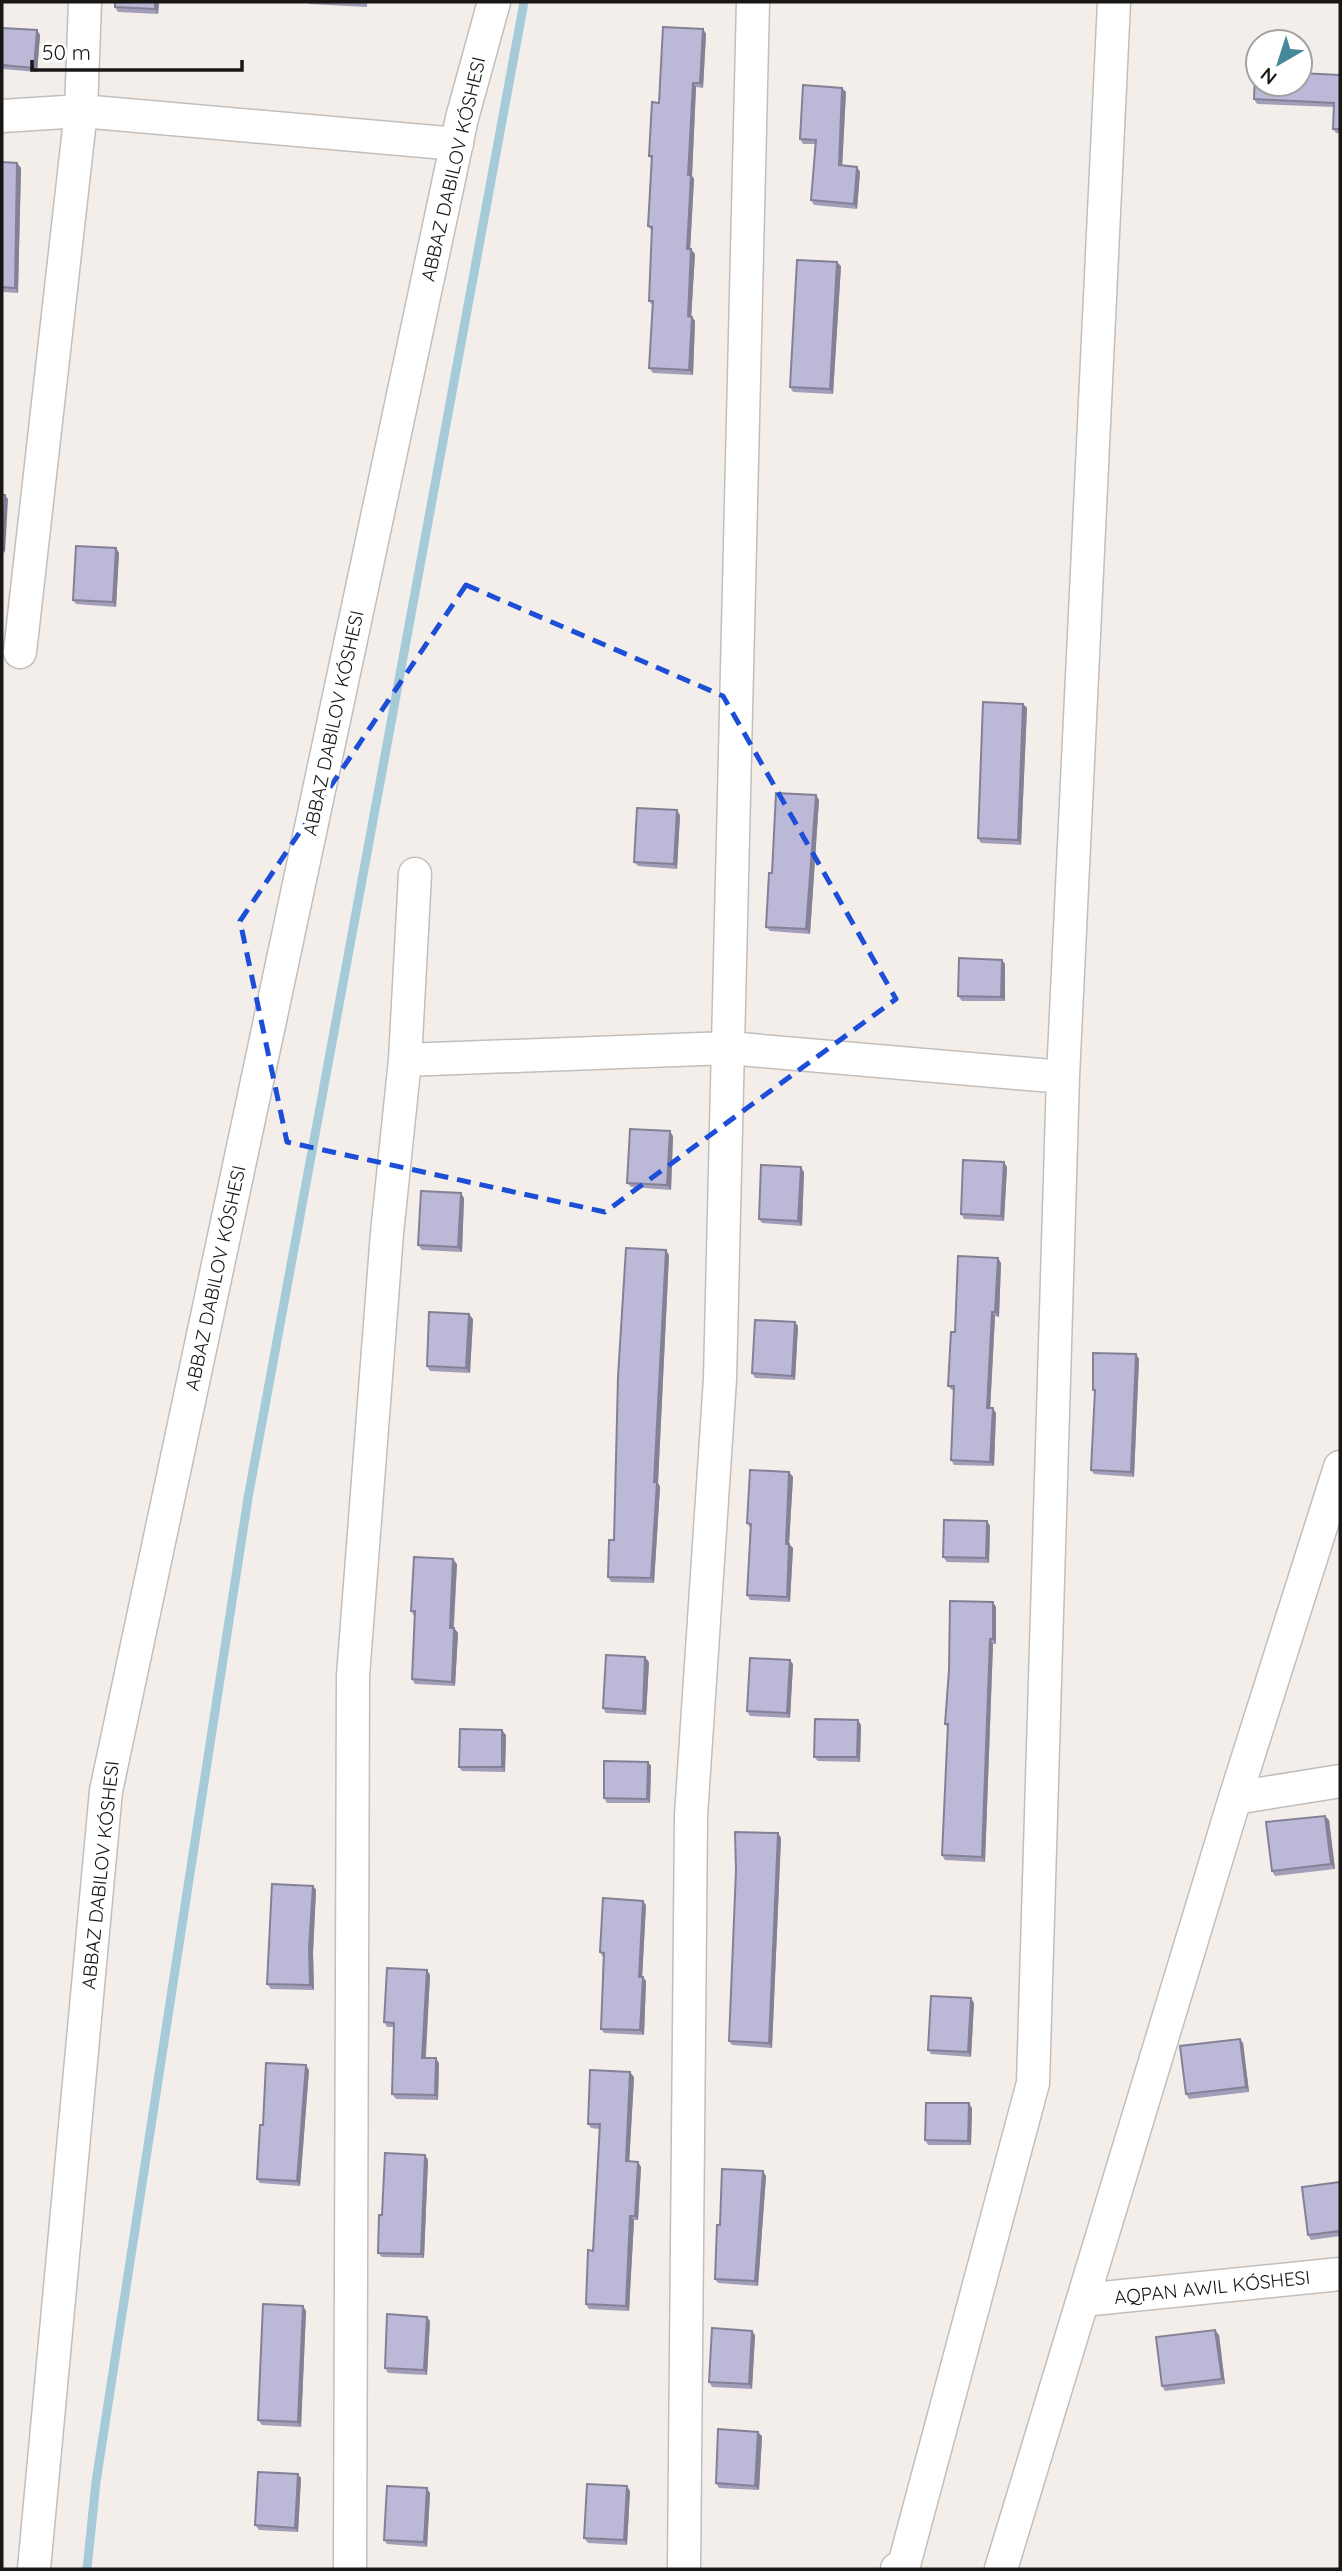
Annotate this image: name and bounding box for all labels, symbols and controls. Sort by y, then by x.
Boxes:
scale bar [32,28,242,72]
north arrow [1244,28,1314,98]
text: 50 m [42,39,91,65]
street label: ABBAZ DABILOV KÓSHESI [415,54,491,284]
text: N [1255,62,1281,90]
street label: ABBAZ DABILOV KÓSHESI [297,608,369,838]
street label: ABBAZ DABILOV KÓSHESI [179,1163,251,1393]
street label: ABBAZ DABILOV KÓSHESI [76,1759,124,1991]
street label: AQPAN AWIL KÓSHESI [1113,2265,1311,2309]

